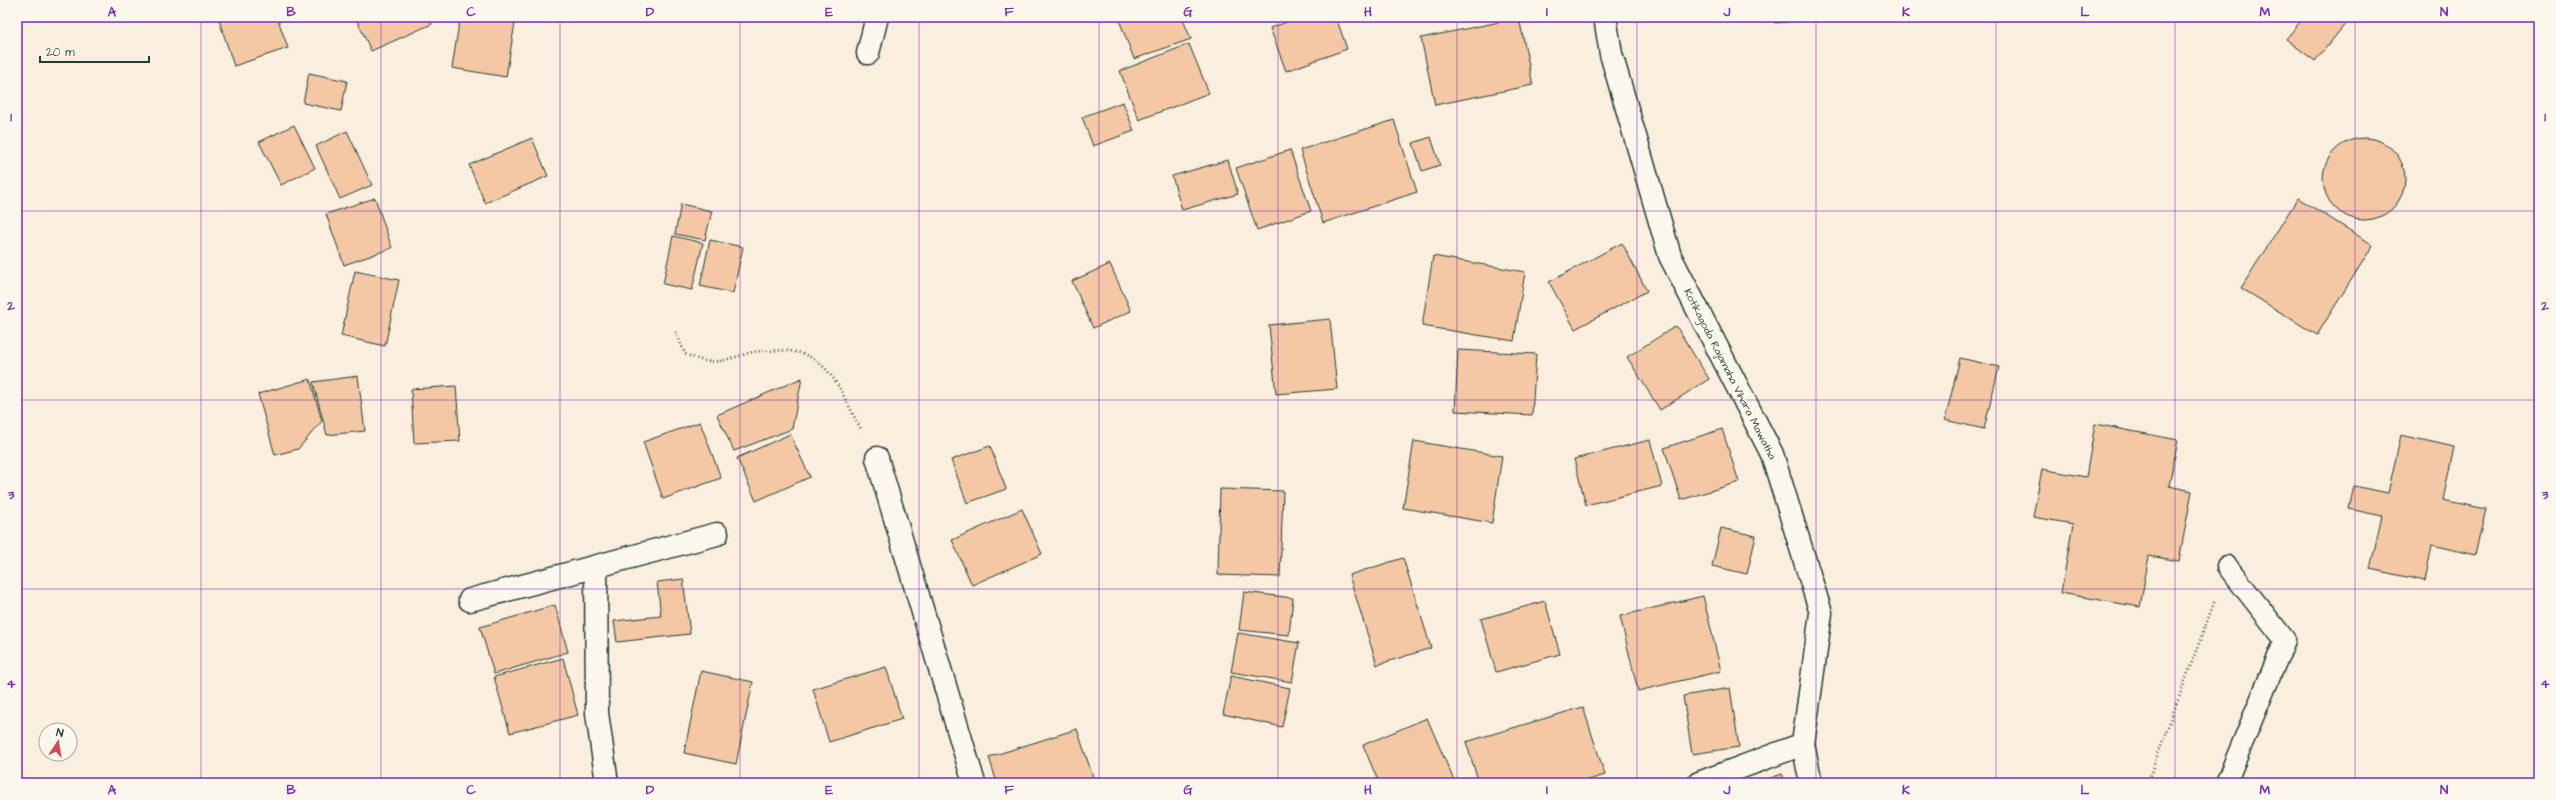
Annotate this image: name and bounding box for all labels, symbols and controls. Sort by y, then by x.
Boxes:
text: A [108,3,117,21]
text: B [286,3,296,21]
text: C [466,3,476,21]
text: D [646,3,655,21]
text: E [825,3,833,21]
text: F [1004,3,1014,21]
text: G [1183,3,1193,21]
text: H [1364,3,1372,21]
text: I [1546,3,1548,21]
text: J [1723,3,1731,21]
text: K [1902,3,1910,21]
text: L [2080,3,2090,21]
text: M [2260,3,2271,21]
text: N [2440,3,2448,21]
scale bar [40,38,149,64]
text: 20 m [46,44,75,61]
text: 1 [10,108,12,126]
text: 1 [2544,108,2546,126]
street label: Kotikagoda Rajamaha Vihara Mawatha [1679,286,1780,463]
text: 2 [6,297,15,315]
text: 2 [2540,297,2549,315]
text: 3 [7,486,15,504]
text: 3 [2541,486,2549,504]
text: 4 [7,675,16,693]
text: 4 [2541,675,2550,693]
north arrow [38,722,78,762]
text: N [55,725,65,741]
text: A [108,781,117,799]
text: B [286,781,296,799]
text: C [466,781,476,799]
text: D [646,781,655,799]
text: E [825,781,833,799]
text: F [1004,781,1014,799]
text: G [1183,781,1193,799]
text: H [1364,781,1372,799]
text: I [1546,781,1548,799]
text: J [1723,781,1731,799]
text: K [1902,781,1910,799]
text: L [2080,781,2090,799]
text: M [2260,781,2271,799]
text: N [2440,781,2448,799]

